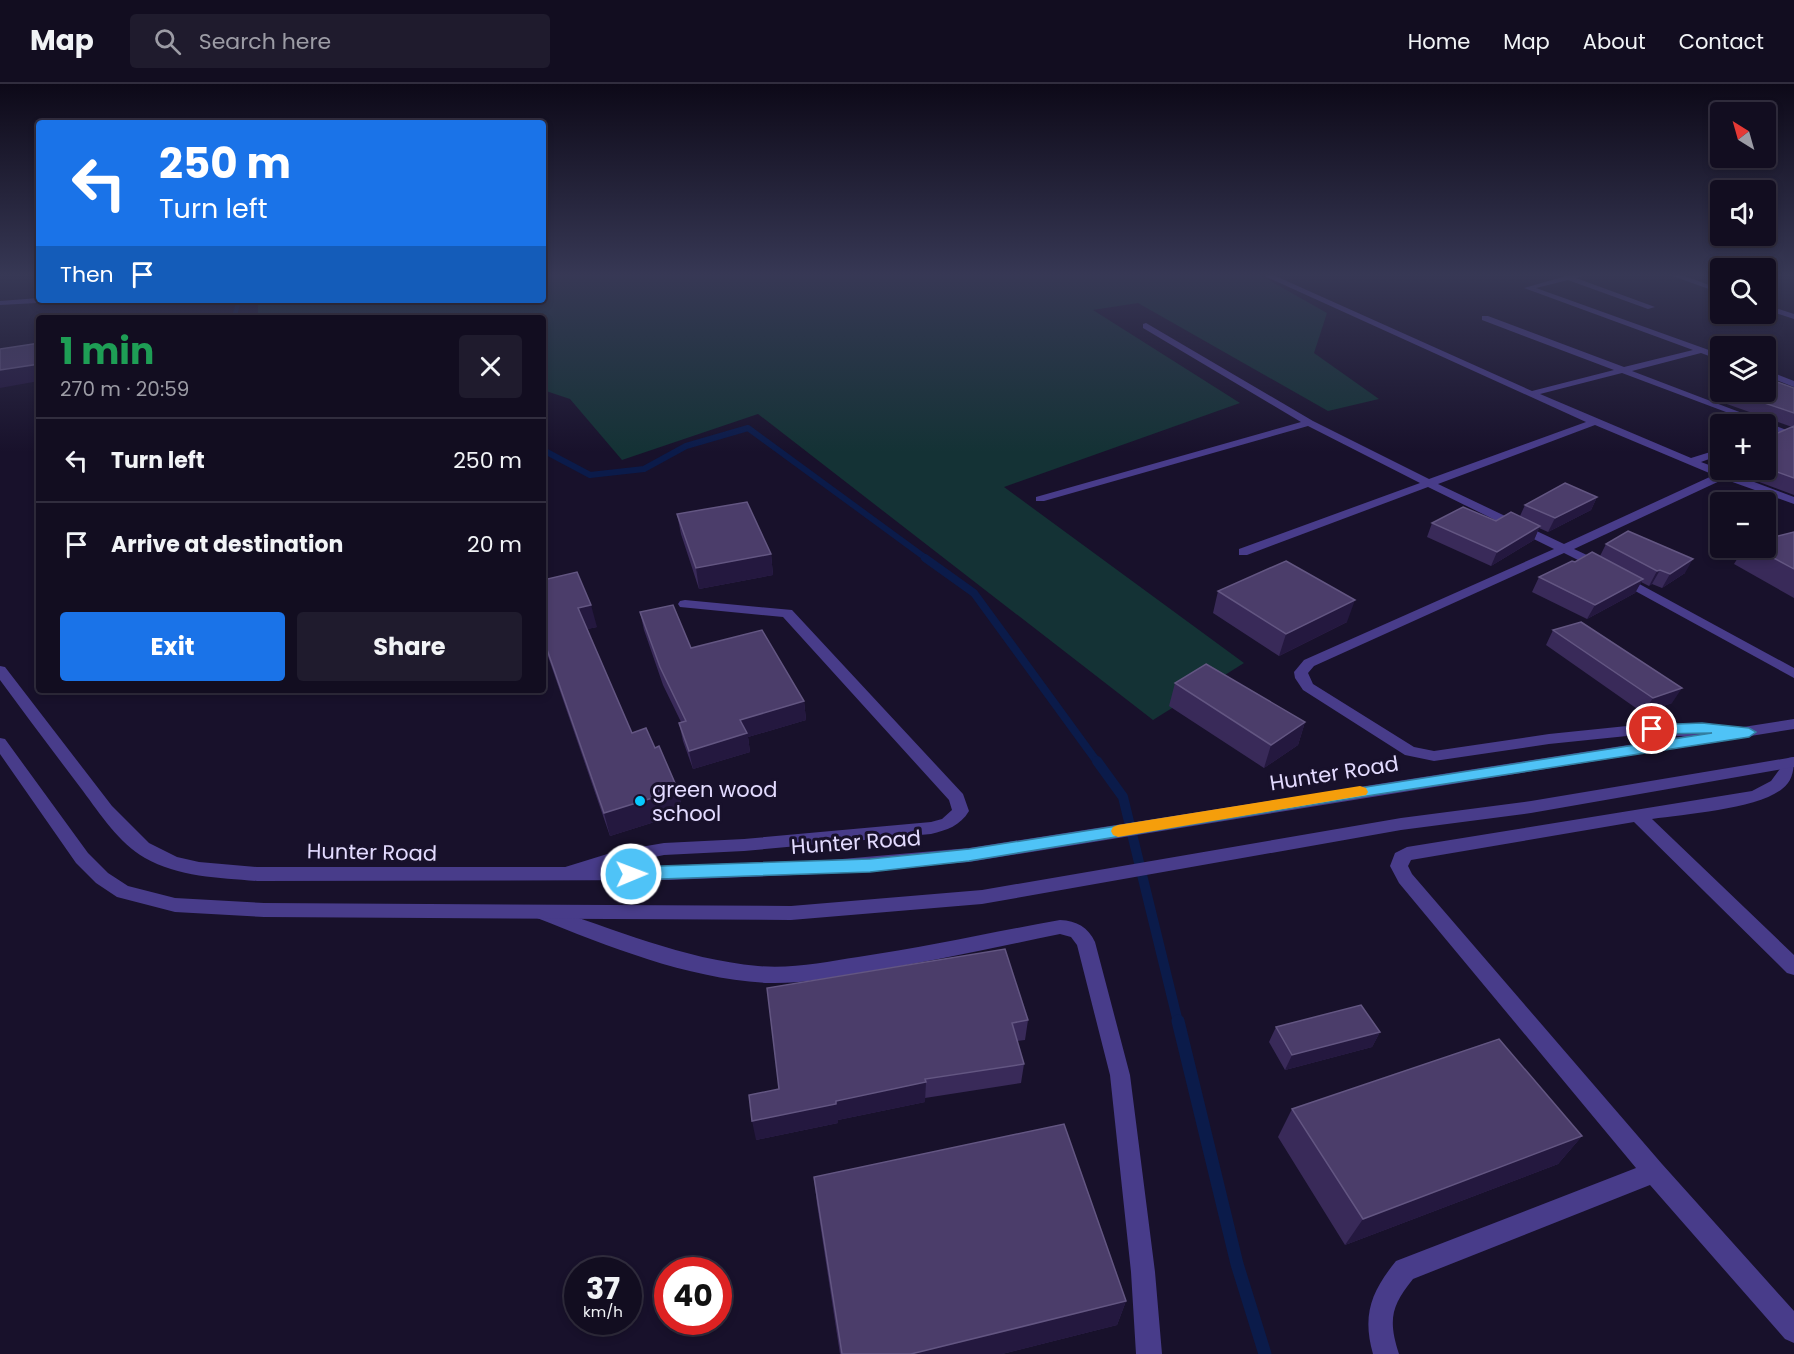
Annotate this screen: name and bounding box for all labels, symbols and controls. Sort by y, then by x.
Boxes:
search box [130,14,550,68]
text: Map [30,21,94,60]
icon: search [151,25,184,58]
text: Search here [199,26,331,57]
text: Home [1408,27,1470,56]
text: Map [1503,27,1550,56]
text: About [1583,27,1646,56]
text: Contact [1679,27,1764,56]
north arrow [1710,102,1776,168]
map controls [1710,102,1776,558]
text: 250 m [159,134,291,193]
icon: left [60,144,138,222]
button: sound [1710,180,1776,246]
text: Turn left [159,190,268,227]
icon: arrive [126,258,159,291]
button: search [1710,258,1776,324]
text: Then [60,259,114,290]
text: 1 min [60,326,154,377]
button: close [459,335,522,398]
button: layers [1710,336,1776,402]
text: 270 m · 20:59 [60,375,189,403]
button: + [1710,414,1776,480]
icon: left [60,444,93,477]
text: Turn left [111,445,205,476]
text: 250 m [453,445,522,476]
button: − [1710,492,1776,558]
icon: arrive [60,528,93,561]
text: Arrive at destination [111,529,343,560]
text: 20 m [467,529,522,560]
button: Exit [60,612,285,681]
button: Share [297,612,522,681]
pin [1626,703,1677,754]
icon: arrive [1635,712,1668,745]
street label: Hunter Road [1267,749,1401,797]
place label: green wood school [652,775,777,828]
marker: green wood school [633,794,647,808]
street label: Hunter Road [790,823,922,861]
street label: Hunter Road [307,836,437,868]
position arrow [599,842,663,906]
speed limit sign: 40 [654,1257,732,1335]
text: 37 [586,1267,620,1310]
text: km/h [583,1301,623,1322]

